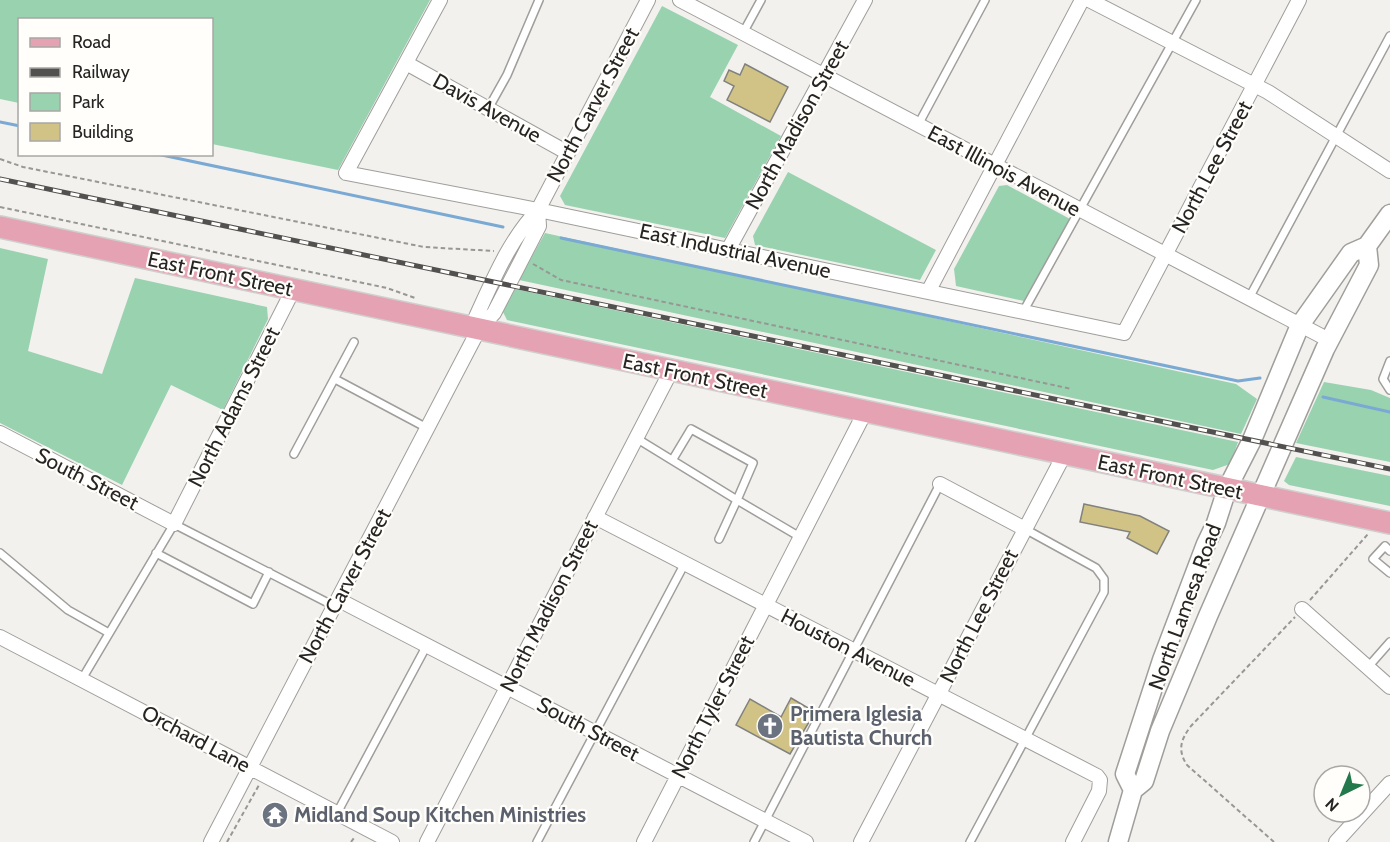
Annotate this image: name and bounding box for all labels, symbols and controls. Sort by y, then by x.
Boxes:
legend [18,18,213,156]
street label: North Carver Street [541,23,644,186]
text: Road [72,31,111,53]
street label: North Madison Street [740,36,853,214]
text: Railway [72,61,130,83]
street label: Davis Avenue [429,68,546,148]
text: Park [72,91,105,113]
street label: North Lee Street [1166,96,1257,237]
street label: East Illinois Avenue [924,120,1085,221]
text: Building [72,121,134,143]
street label: East Industrial Avenue [637,218,833,283]
street label: East Front Street [145,246,295,301]
street label: North Adams Street [182,323,285,491]
street label: East Front Street [620,348,770,403]
street label: South Street [32,442,143,515]
street label: East Front Street [1095,449,1245,504]
street label: North Carver Street [293,504,396,667]
street label: North Madison Street [494,516,603,696]
street label: North Lamesa Road [1143,520,1226,693]
street label: North Lee Street [934,545,1023,687]
street label: Houston Avenue [777,603,920,692]
street label: North Tyler Street [666,631,759,782]
street label: South Street [533,691,644,766]
street label: Orchard Lane [138,700,255,778]
place label: Primera Iglesia Bautista Church [790,701,932,750]
church icon: Primera Iglesia Bautista Church [755,711,785,741]
north arrow [1312,764,1372,824]
text: N [1321,794,1343,815]
temple icon: Midland Soup Kitchen Ministries [260,800,290,830]
place label: Midland Soup Kitchen Ministries [294,802,586,827]

